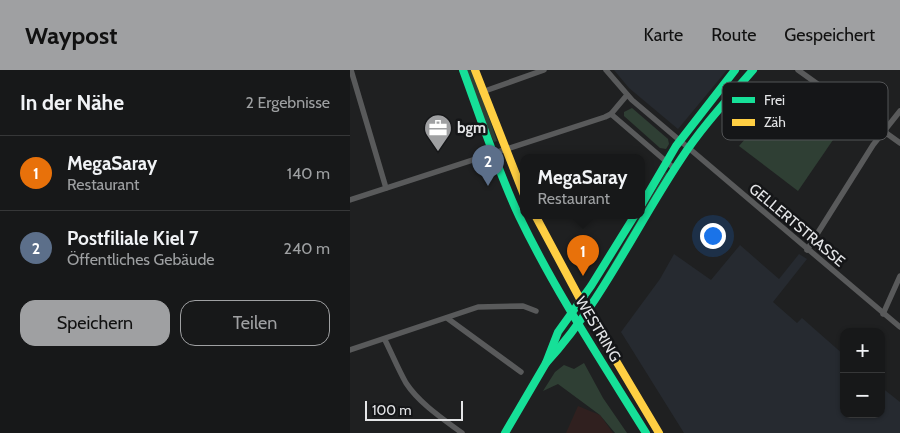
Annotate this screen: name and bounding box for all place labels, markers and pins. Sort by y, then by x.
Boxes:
office icon: bgm [423,113,453,152]
place label: bgm [457,119,486,137]
pin: 2 [472,145,504,186]
pin: 1 [567,235,599,276]

